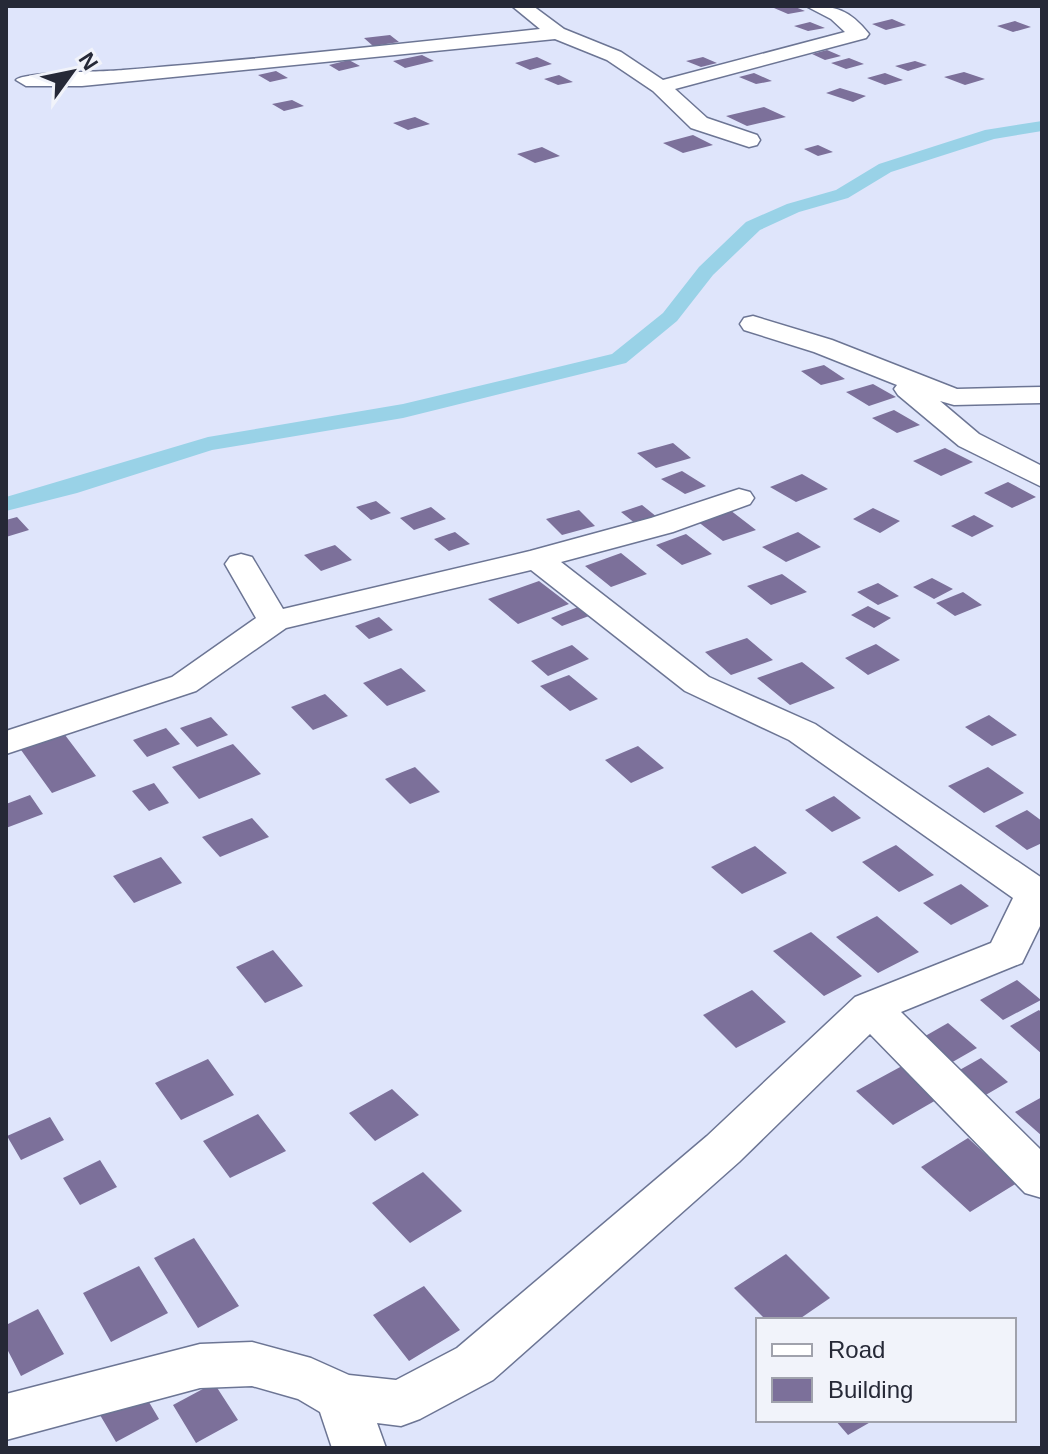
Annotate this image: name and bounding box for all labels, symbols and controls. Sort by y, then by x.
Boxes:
north arrow [32,32,112,112]
text: N [74,48,103,75]
legend [756,1318,1016,1422]
text: Road [828,1336,885,1363]
text: Building [828,1376,913,1403]

